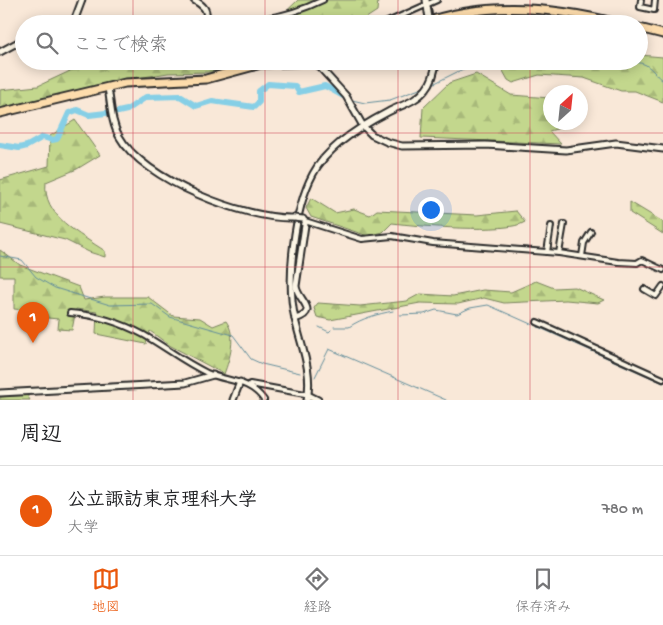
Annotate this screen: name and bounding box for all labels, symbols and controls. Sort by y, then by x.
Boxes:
search box [15,15,648,70]
icon: search [33,29,61,57]
text: ここで検索 [73,35,168,58]
north arrow [543,85,588,130]
your location [418,197,444,223]
pin: 1 [17,302,49,343]
text: 周辺 [20,424,62,449]
text: 公立諏訪東京理科大学 [67,490,257,513]
text: 1 [33,501,39,520]
text: 780 m [602,501,643,520]
text: 大学 [67,520,99,539]
tab: 地図 [92,565,120,617]
tab: 経路 [303,565,331,617]
tab: 保存済み [515,565,571,617]

